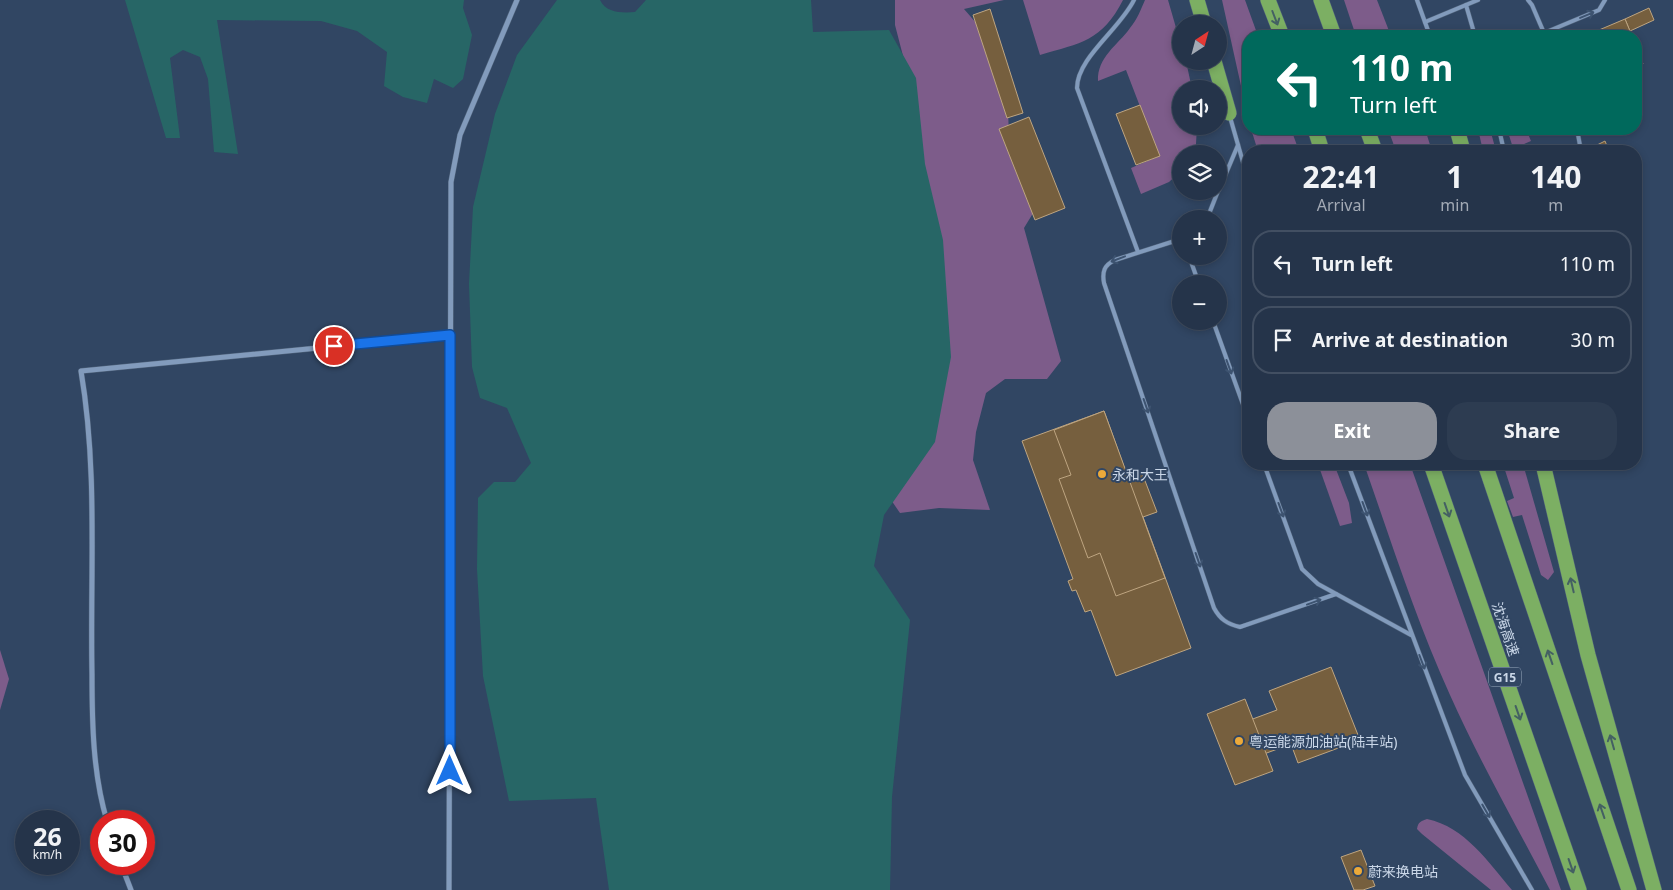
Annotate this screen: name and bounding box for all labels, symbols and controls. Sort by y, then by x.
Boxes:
one-way arrow [1271,10,1281,25]
one-way arrow [1579,10,1594,20]
north arrow [1172,15,1228,70]
map controls [1172,15,1227,330]
text: 110 m [1350,44,1453,91]
icon: left [1267,50,1332,115]
button: sound [1172,80,1227,135]
text: Turn left [1350,89,1437,119]
button: layers [1172,145,1227,200]
text: 22:41 [1303,156,1380,197]
text: 1 [1446,156,1463,197]
text: 140 [1530,156,1581,197]
text: Arrival [1317,194,1366,216]
text: min [1440,194,1469,216]
text: m [1548,194,1563,216]
button: + [1172,210,1227,265]
icon: left [1269,250,1297,278]
text: Turn left [1312,251,1393,277]
text: 110 m [1560,251,1615,277]
one-way arrow [1111,255,1127,264]
button: − [1172,275,1227,330]
pin [313,325,355,367]
icon: arrive [1269,326,1297,354]
text: Arrive at destination [1312,327,1508,353]
text: 30 m [1571,327,1615,353]
icon: arrive [320,332,348,360]
one-way arrow [1225,359,1234,374]
one-way arrow [1141,398,1151,414]
button: Exit [1267,402,1437,460]
button: Share [1447,402,1617,460]
place label: 永和大王 [1112,465,1168,484]
marker: 永和大王 [1096,468,1108,480]
one-way arrow [1276,501,1286,517]
one-way arrow [1361,501,1370,517]
one-way arrow [1443,502,1452,517]
one-way arrow [1193,552,1203,568]
one-way arrow [1567,577,1576,593]
one-way arrow [1306,597,1321,606]
street label: 沈海高速 [1488,599,1524,659]
one-way arrow [1545,649,1554,665]
one-way arrow [1418,653,1427,669]
road number: G15 [1489,668,1521,686]
one-way arrow [1514,705,1523,720]
place label: 粤运能源加油站(陆丰站) [1249,732,1397,751]
one-way arrow [1607,734,1617,750]
marker: 粤运能源加油站(陆丰站) [1233,735,1245,747]
position arrow [423,744,475,796]
one-way arrow [1481,803,1491,817]
one-way arrow [1597,803,1606,819]
speed limit sign: 30 [90,810,155,875]
text: 26 [33,819,62,853]
text: km/h [33,846,62,863]
one-way arrow [1567,858,1576,874]
place label: 蔚来换电站 [1368,862,1438,881]
marker: 蔚来换电站 [1352,865,1364,877]

